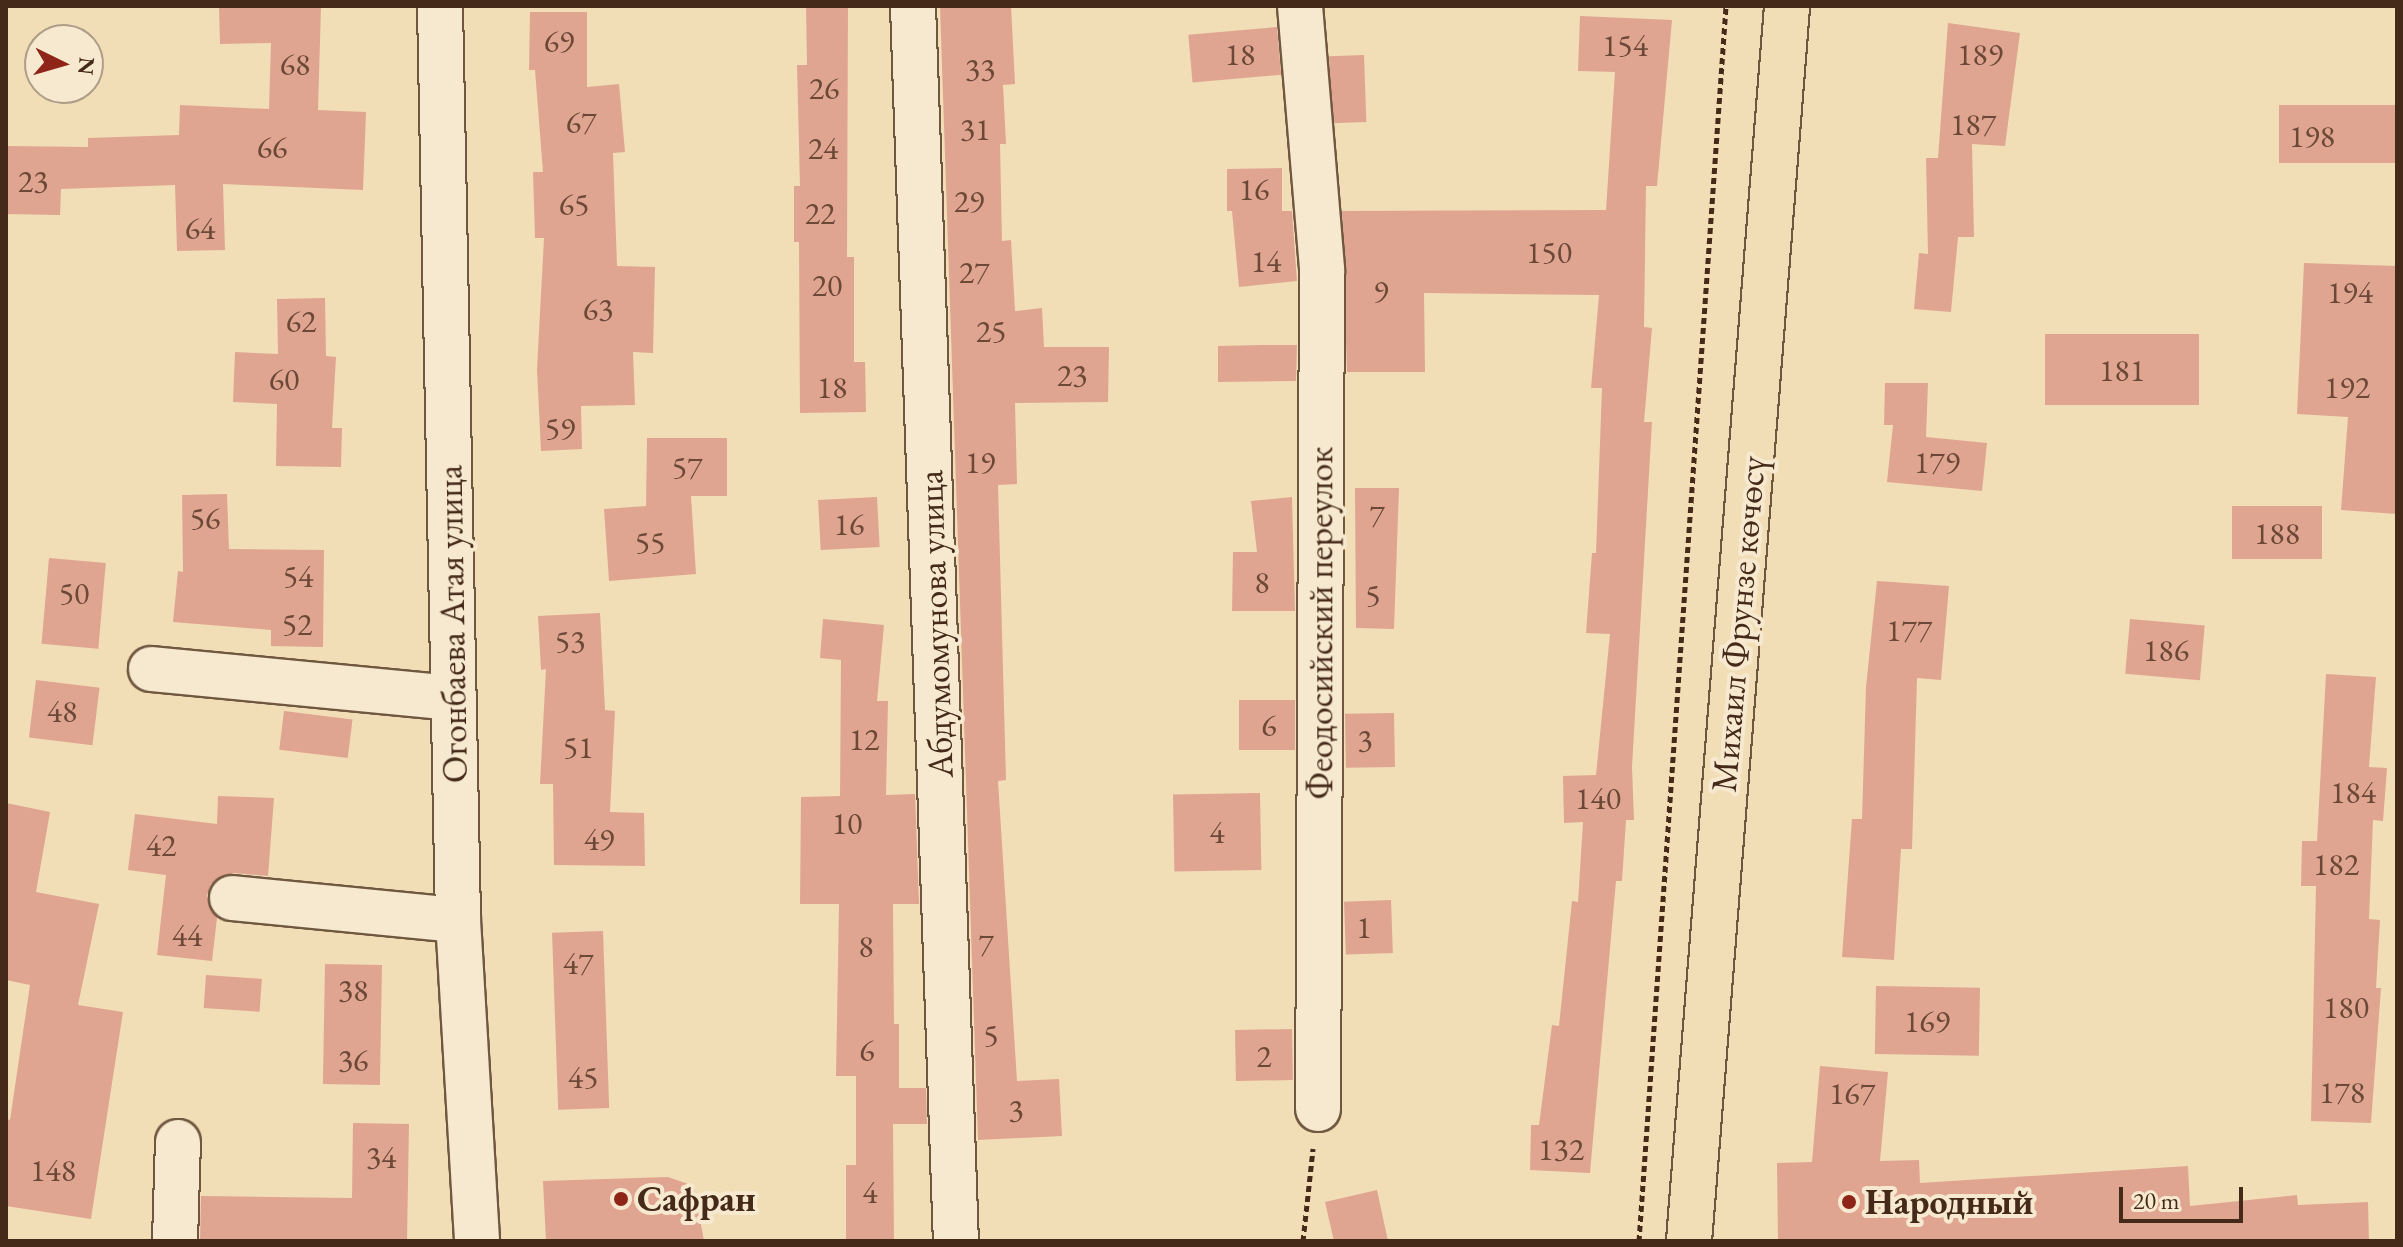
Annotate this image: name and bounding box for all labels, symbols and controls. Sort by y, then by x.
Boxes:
house number: 69 [544,22,574,60]
north arrow [24,24,104,104]
house number: 154 [1602,26,1648,64]
house number: 18 [1225,35,1255,73]
house number: 189 [1957,35,2003,73]
house number: 68 [280,45,310,83]
house number: 33 [965,50,995,88]
text: N [71,56,102,76]
house number: 26 [809,69,839,107]
house number: 67 [566,103,596,141]
house number: 187 [1950,105,1996,143]
house number: 31 [960,110,990,148]
house number: 198 [2289,117,2335,155]
house number: 66 [257,128,287,166]
house number: 24 [808,129,838,167]
house number: 23 [18,162,48,200]
house number: 16 [1239,170,1269,208]
house number: 29 [954,182,984,220]
house number: 65 [559,185,589,223]
house number: 22 [805,194,835,232]
house number: 64 [185,209,215,247]
house number: 150 [1526,233,1572,271]
house number: 14 [1251,242,1281,280]
house number: 27 [959,253,989,291]
house number: 20 [812,266,842,304]
house number: 9 [1373,272,1389,310]
house number: 194 [2327,273,2373,311]
house number: 63 [583,290,613,328]
house number: 62 [286,302,316,340]
house number: 25 [976,312,1006,350]
house number: 181 [2099,351,2145,389]
house number: 23 [1057,356,1087,394]
house number: 60 [269,360,299,398]
house number: 18 [817,368,847,406]
house number: 192 [2324,368,2370,406]
house number: 59 [545,409,575,447]
house number: 19 [965,443,995,481]
house number: 179 [1914,443,1960,481]
street label: Феодосийский переулок [1298,446,1342,800]
house number: 57 [672,448,702,486]
street label: Михаил Фрунзе көчөсү [1702,454,1774,794]
street label: Огонбаева Атая улица [428,464,476,784]
street label: Абдумомунова улица [908,469,962,779]
house number: 7 [1369,496,1385,534]
house number: 56 [190,499,220,537]
house number: 16 [834,505,864,543]
house number: 188 [2254,514,2300,552]
house number: 55 [635,523,665,561]
house number: 54 [283,557,313,595]
house number: 8 [1254,563,1270,601]
house number: 50 [59,574,89,612]
house number: 5 [1365,576,1381,614]
house number: 52 [282,605,312,643]
house number: 177 [1886,611,1932,649]
house number: 53 [555,622,585,660]
house number: 186 [2143,631,2189,669]
house number: 48 [47,692,77,730]
house number: 6 [1261,706,1277,744]
house number: 12 [849,720,879,758]
house number: 3 [1357,721,1373,759]
house number: 51 [563,728,593,766]
house number: 184 [2330,773,2376,811]
house number: 140 [1575,779,1621,817]
house number: 10 [832,804,862,842]
house number: 4 [1209,813,1225,851]
house number: 49 [584,820,614,858]
house number: 42 [146,826,176,864]
house number: 182 [2313,845,2359,883]
house number: 1 [1356,908,1372,946]
house number: 44 [172,916,202,954]
house number: 7 [978,925,994,963]
house number: 8 [858,927,874,965]
house number: 47 [563,944,593,982]
house number: 38 [338,971,368,1009]
house number: 180 [2323,988,2369,1026]
house number: 169 [1904,1002,1950,1040]
house number: 5 [983,1016,999,1054]
house number: 6 [859,1031,875,1069]
house number: 2 [1256,1037,1272,1075]
house number: 36 [338,1041,368,1079]
house number: 45 [568,1058,598,1096]
house number: 178 [2319,1073,2365,1111]
house number: 167 [1829,1074,1875,1112]
house number: 3 [1008,1091,1024,1129]
house number: 132 [1538,1130,1584,1168]
house number: 34 [366,1138,396,1176]
house number: 148 [30,1151,76,1189]
scale bar [2123,1171,2247,1221]
house number: 4 [862,1173,878,1211]
place label: Сафран [637,1177,756,1221]
place label: Народный [1865,1180,2033,1224]
text: 20 m [2133,1185,2180,1216]
marker: Сафран [612,1190,630,1208]
marker: Народный [1840,1193,1858,1211]

